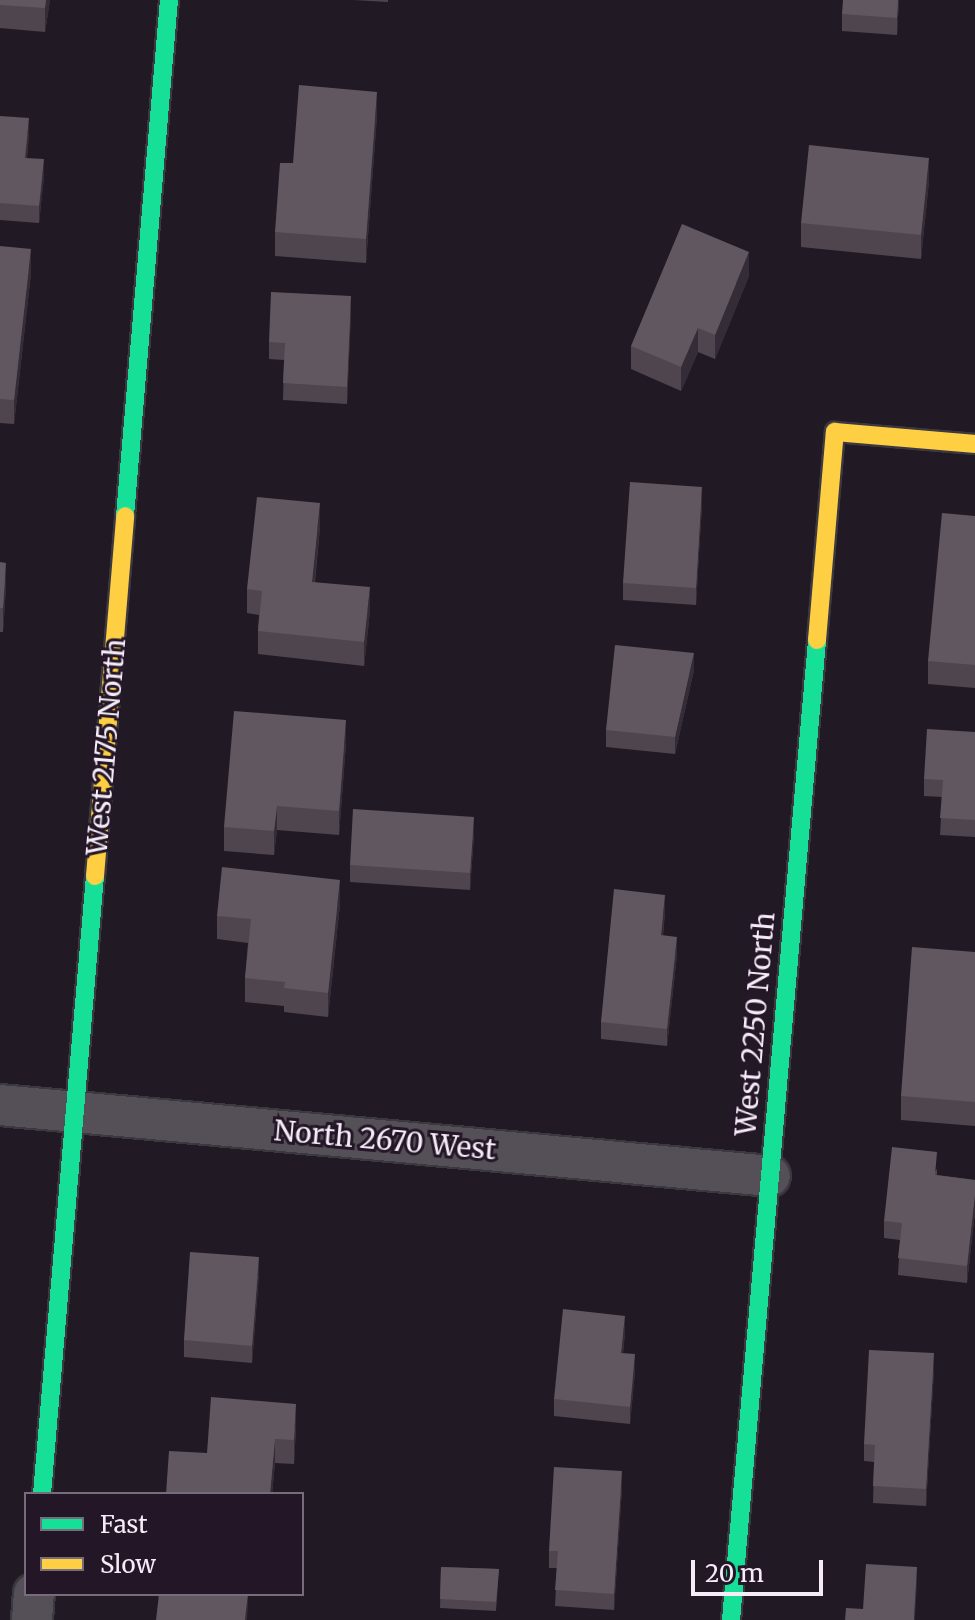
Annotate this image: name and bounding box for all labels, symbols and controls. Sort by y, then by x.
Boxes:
street label: West 2175 North [80,637,132,857]
street label: West 2250 North [728,911,782,1137]
street label: North 2670 West [272,1114,498,1166]
legend [24,1492,304,1596]
text: Fast [100,1509,148,1540]
scale bar [695,1544,827,1594]
text: Slow [100,1549,156,1580]
text: 20 m [705,1558,764,1589]

